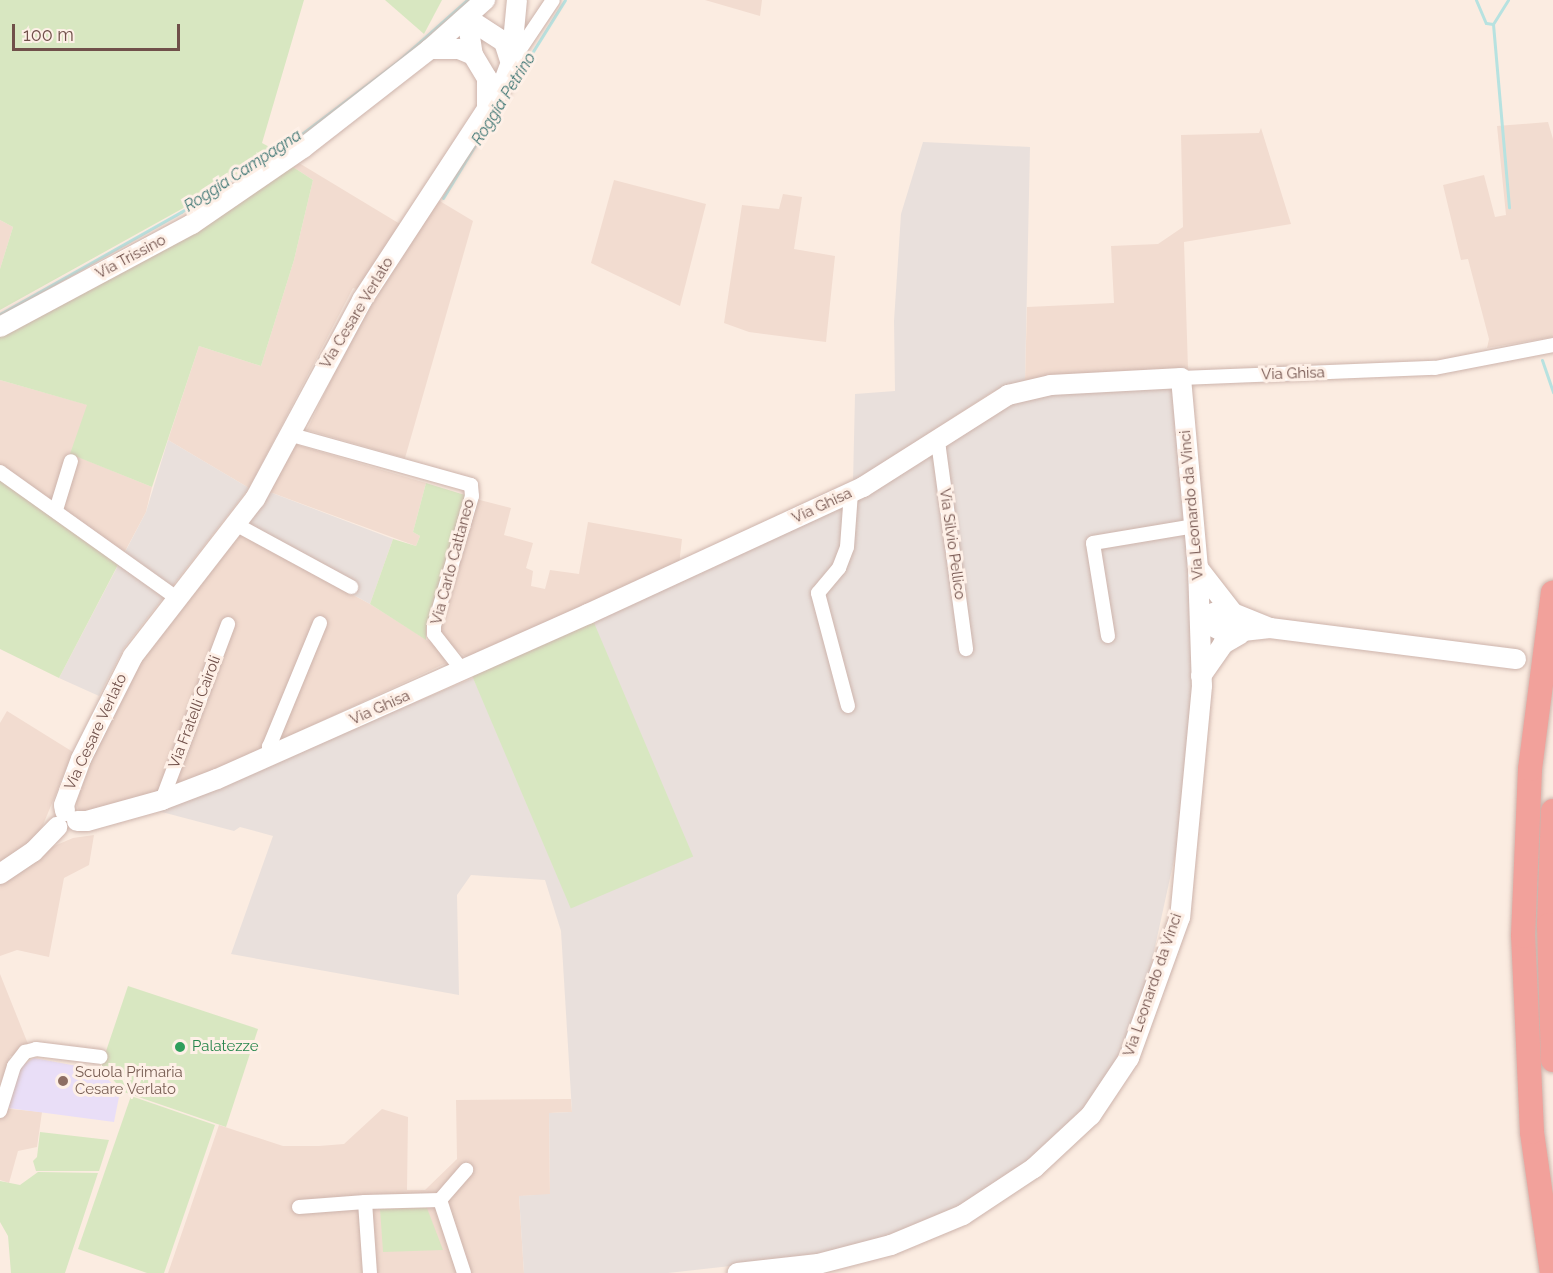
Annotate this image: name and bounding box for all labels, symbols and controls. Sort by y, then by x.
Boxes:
scale bar [15,12,183,50]
text: 100 m [23,24,74,45]
water label: Roggia Petrino [468,49,540,149]
water label: Roggia Campagna [181,126,305,216]
street label: Via Trissino [93,231,169,283]
street label: Via Cesare Verlato [317,254,397,372]
street label: Via Ghisa [1261,364,1325,384]
street label: Via Leonardo da Vinci [1176,429,1208,581]
street label: Via Ghisa [789,484,855,528]
street label: Via Silvio Pellico [935,487,969,601]
street label: Via Carlo Cattaneo [428,497,478,627]
street label: Via Fratelli Cairoli [165,653,225,771]
street label: Via Cesare Verlato [61,671,131,793]
street label: Via Ghisa [347,687,413,729]
street label: Via Leonardo da Vinci [1120,911,1186,1059]
place label: Palatezze [192,1038,259,1056]
marker: Palatezze [173,1040,187,1054]
place label: Scuola Primaria Cesare Verlato [75,1063,183,1098]
marker: Scuola Primaria Cesare Verlato [56,1074,70,1088]

